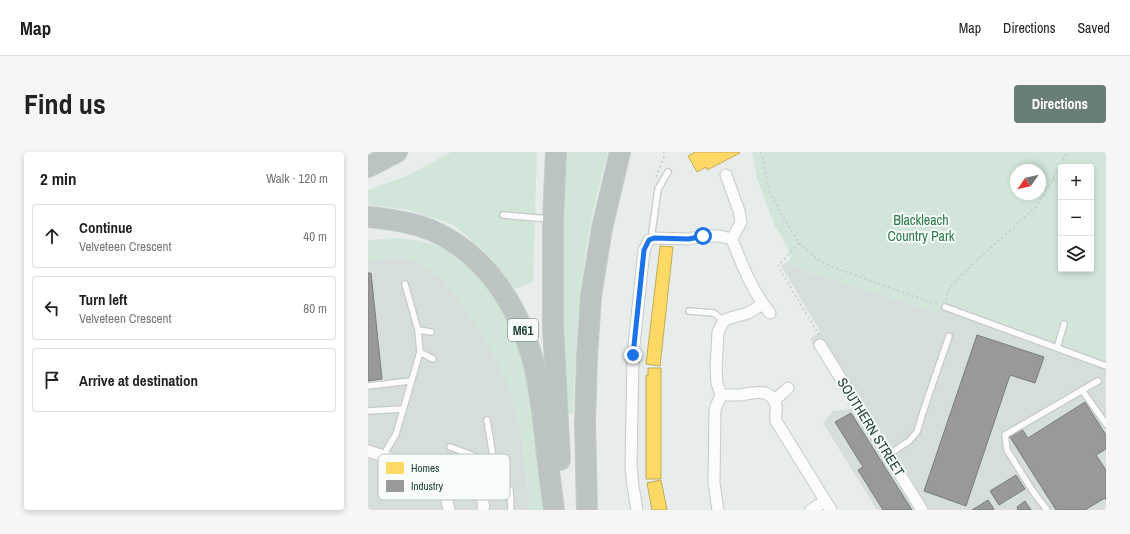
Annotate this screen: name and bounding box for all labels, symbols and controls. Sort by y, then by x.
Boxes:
text: Map [20,15,51,41]
text: Map [959,19,981,37]
text: Directions [1003,19,1055,37]
text: Saved [1077,19,1110,37]
text: Find us [24,85,106,123]
button: Directions [1014,85,1106,123]
north arrow [1010,164,1046,200]
map controls [1058,164,1094,272]
button: + [1058,164,1094,200]
text: 2 min [40,167,76,190]
text: Walk · 120 m [266,170,328,187]
button: − [1058,200,1094,236]
park label: Blackleach Country Park [888,211,955,245]
text: Continue [79,217,132,238]
icon: ahead [41,225,63,247]
route start [694,227,712,245]
text: 40 m [303,228,327,245]
button: layers [1058,236,1094,272]
text: Velveteen Crescent [79,238,171,255]
text: Turn left [79,289,127,310]
icon: left [41,297,63,319]
text: 80 m [303,300,327,317]
text: Velveteen Crescent [79,310,171,327]
road number: M61 [508,319,538,341]
route end [624,346,642,364]
icon: arrive [41,369,63,391]
text: Arrive at destination [79,370,198,391]
street label: SOUTHERN STREET [833,374,909,480]
legend [378,454,510,500]
text: Homes [411,461,440,475]
text: Industry [411,479,444,493]

